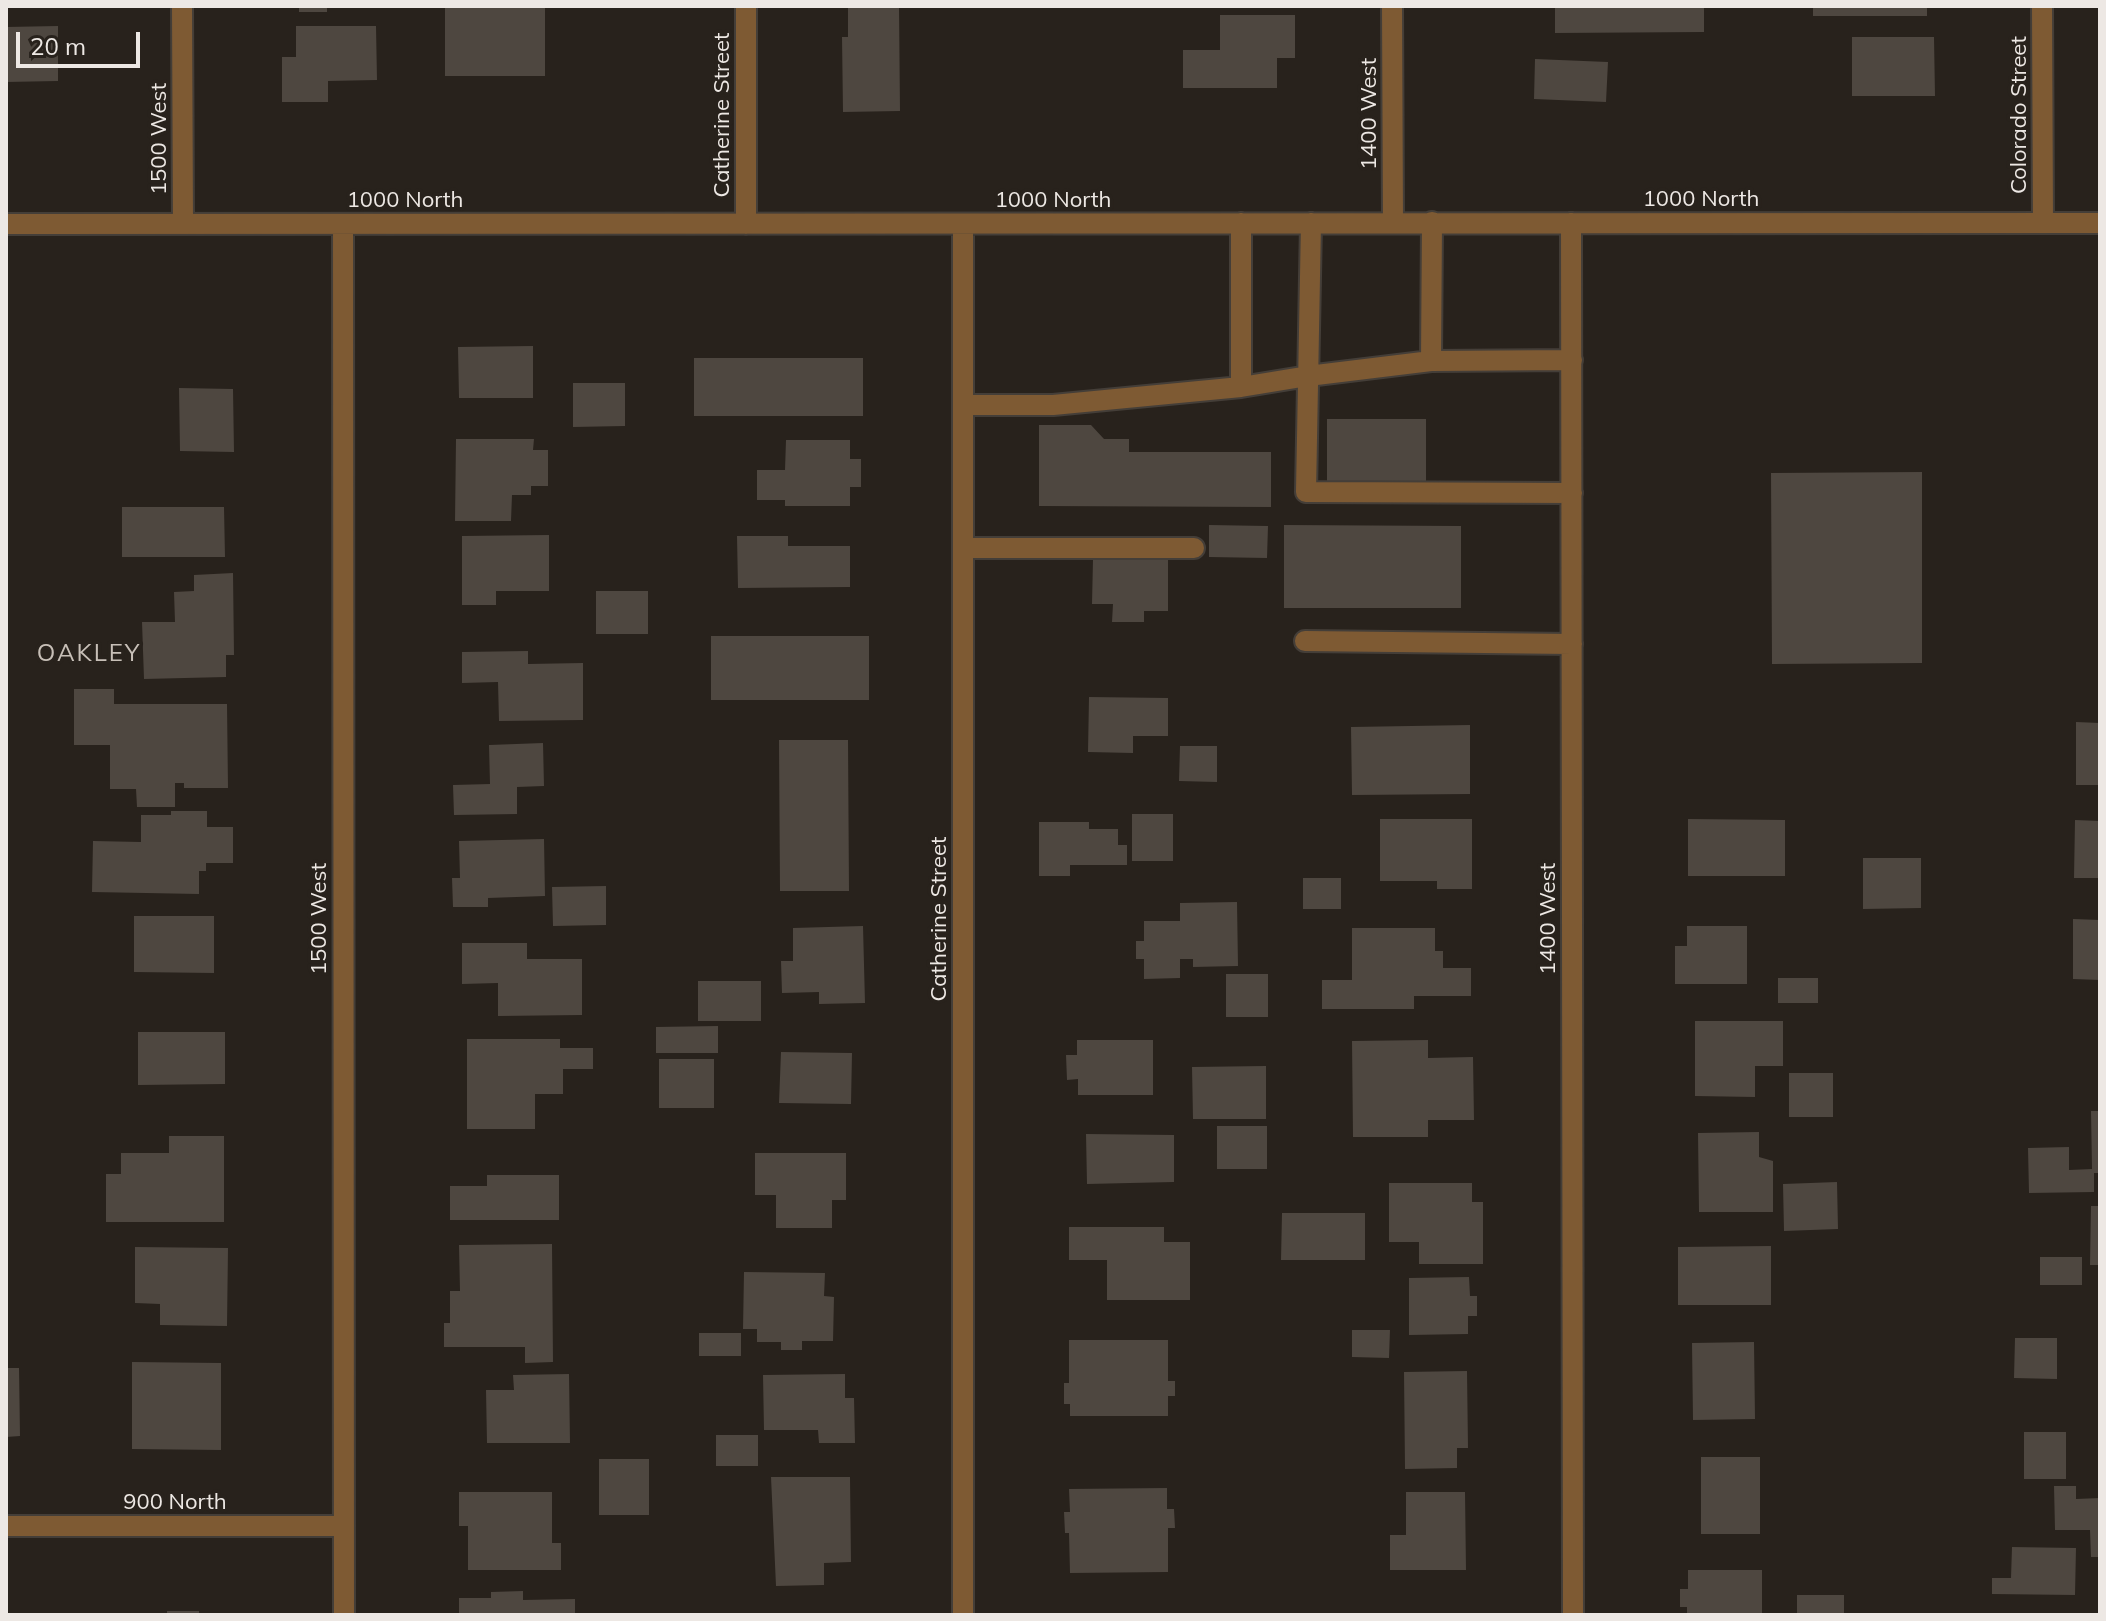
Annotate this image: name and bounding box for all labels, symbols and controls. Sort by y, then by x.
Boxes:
scale bar [20,16,144,66]
text: 20 m [30,31,86,61]
street label: Catherine Street [709,32,735,198]
street label: Colorado Street [2006,36,2032,194]
street label: 1400 West [1356,58,1382,170]
street label: 1500 West [146,83,172,195]
street label: 1000 North [1643,186,1759,212]
street label: 1000 North [347,187,463,213]
street label: 1000 North [995,187,1111,213]
district label: OAKLEY [37,640,141,668]
street label: Catherine Street [926,836,952,1002]
street label: 1500 West [306,863,332,975]
street label: 1400 West [1535,863,1561,975]
street label: 900 North [123,1489,227,1515]

